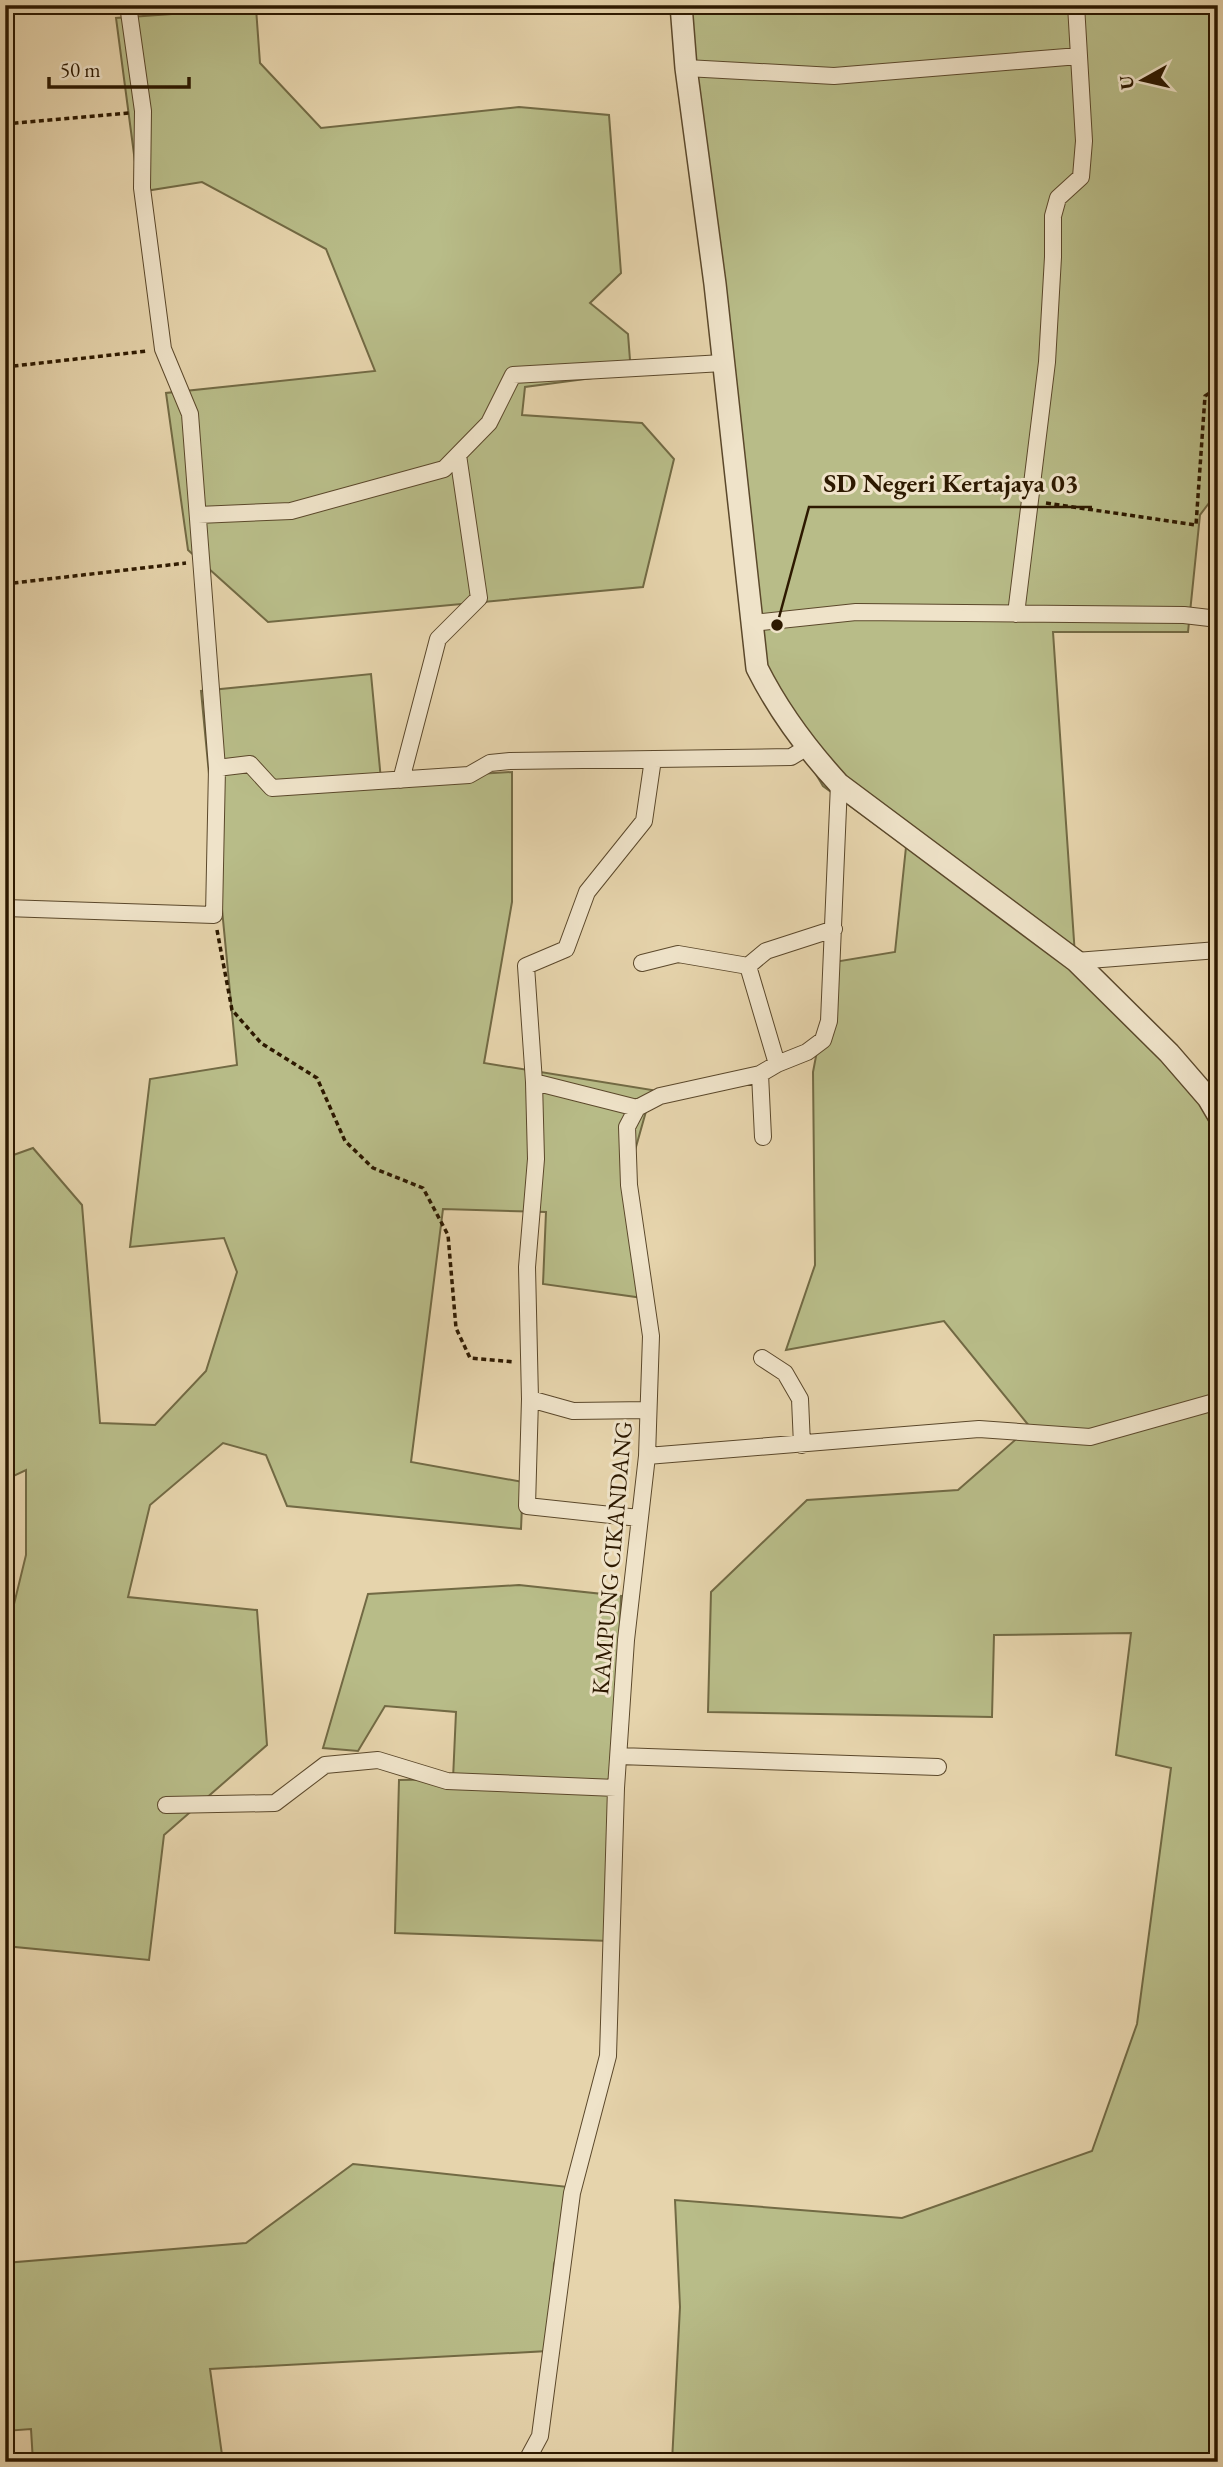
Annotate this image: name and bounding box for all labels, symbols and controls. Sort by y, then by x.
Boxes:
scale bar [49,46,189,90]
north arrow [1108,46,1178,116]
text: 50 m [60,56,101,83]
text: U [1113,74,1140,91]
callout: SD Negeri Kertajaya 03 [809,460,1092,507]
text: SD Negeri Kertajaya 03 [824,466,1078,500]
street label: KAMPUNG CIKANDANG [584,1420,639,1696]

